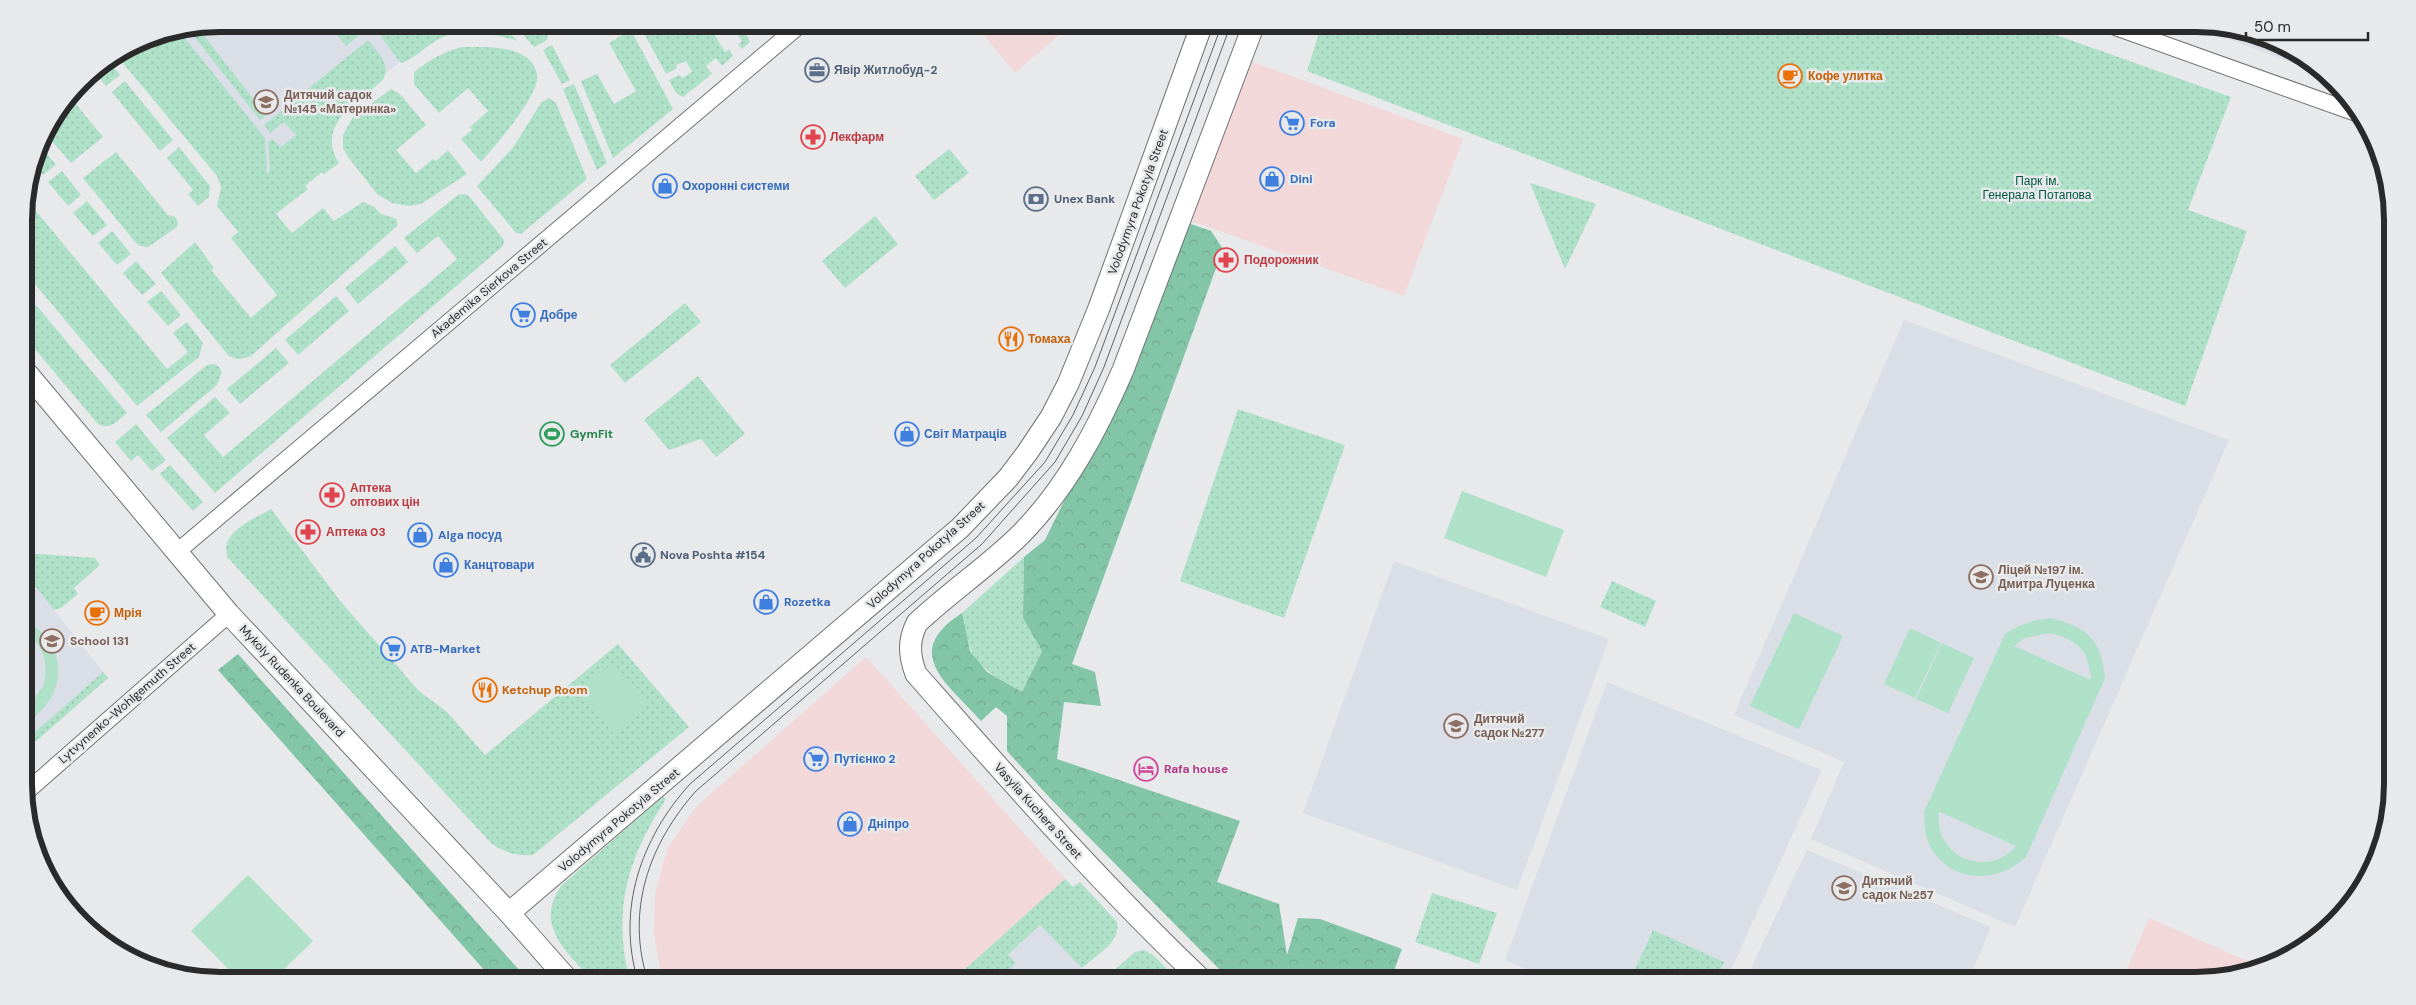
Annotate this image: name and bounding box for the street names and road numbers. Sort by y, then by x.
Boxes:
street label: Volodymyra Pokotyla Street [1104,127,1172,277]
street label: Akademika Sierkova Street [427,234,551,342]
street label: Volodymyra Pokotyla Street [864,497,989,612]
street label: Mykoly Rudenka Boulevard [236,622,348,740]
street label: Lytvynenko-Wohlgemuth Street [55,639,199,767]
street label: Vasylia Kuchera Street [991,760,1086,863]
street label: Volodymyra Pokotyla Street [555,764,683,876]

